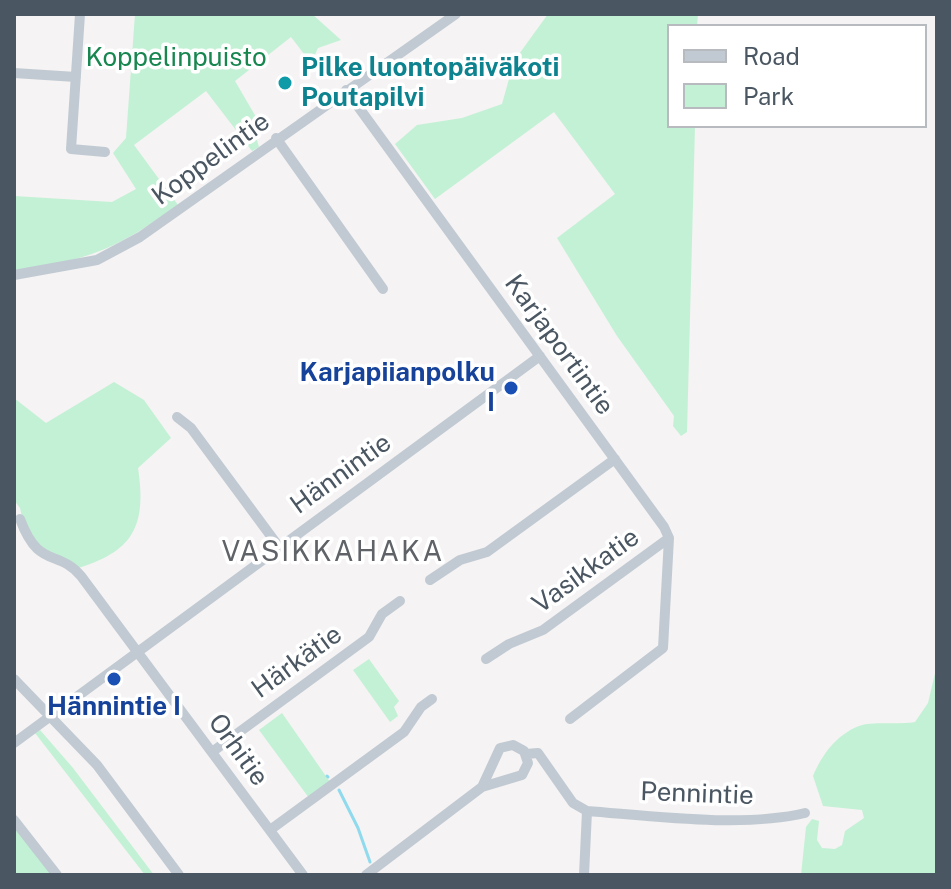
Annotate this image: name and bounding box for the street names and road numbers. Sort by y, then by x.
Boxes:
street label: Koppelintie [146,106,276,212]
street label: Karjaportintie [498,269,620,421]
street label: Hännintie [285,427,397,521]
street label: Vasikkatie [527,522,645,620]
street label: Härkätie [246,619,348,705]
street label: Orhitie [201,708,275,792]
street label: Pennintie [640,776,754,812]

